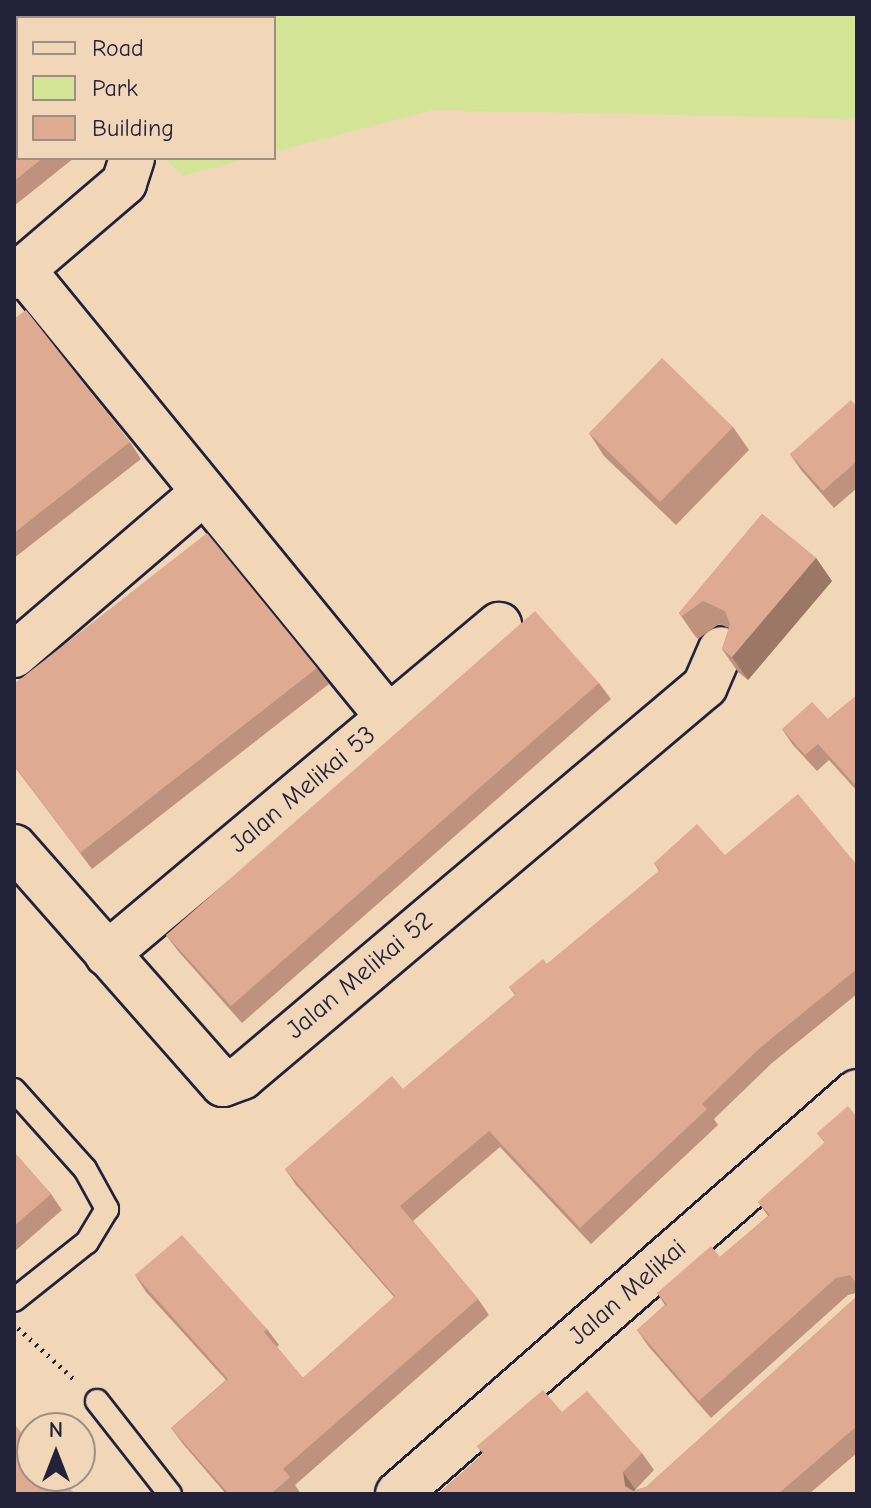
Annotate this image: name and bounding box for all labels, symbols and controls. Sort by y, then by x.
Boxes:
legend [16,16,276,160]
text: Road [92,34,144,62]
text: Park [92,74,138,102]
text: Building [92,114,174,142]
street label: Jalan Melikai 53 [224,720,382,860]
street label: Jalan Melikai 52 [280,906,440,1046]
street label: Jalan Melikai [563,1234,693,1352]
north arrow [16,1412,96,1492]
text: N [49,1417,63,1443]

